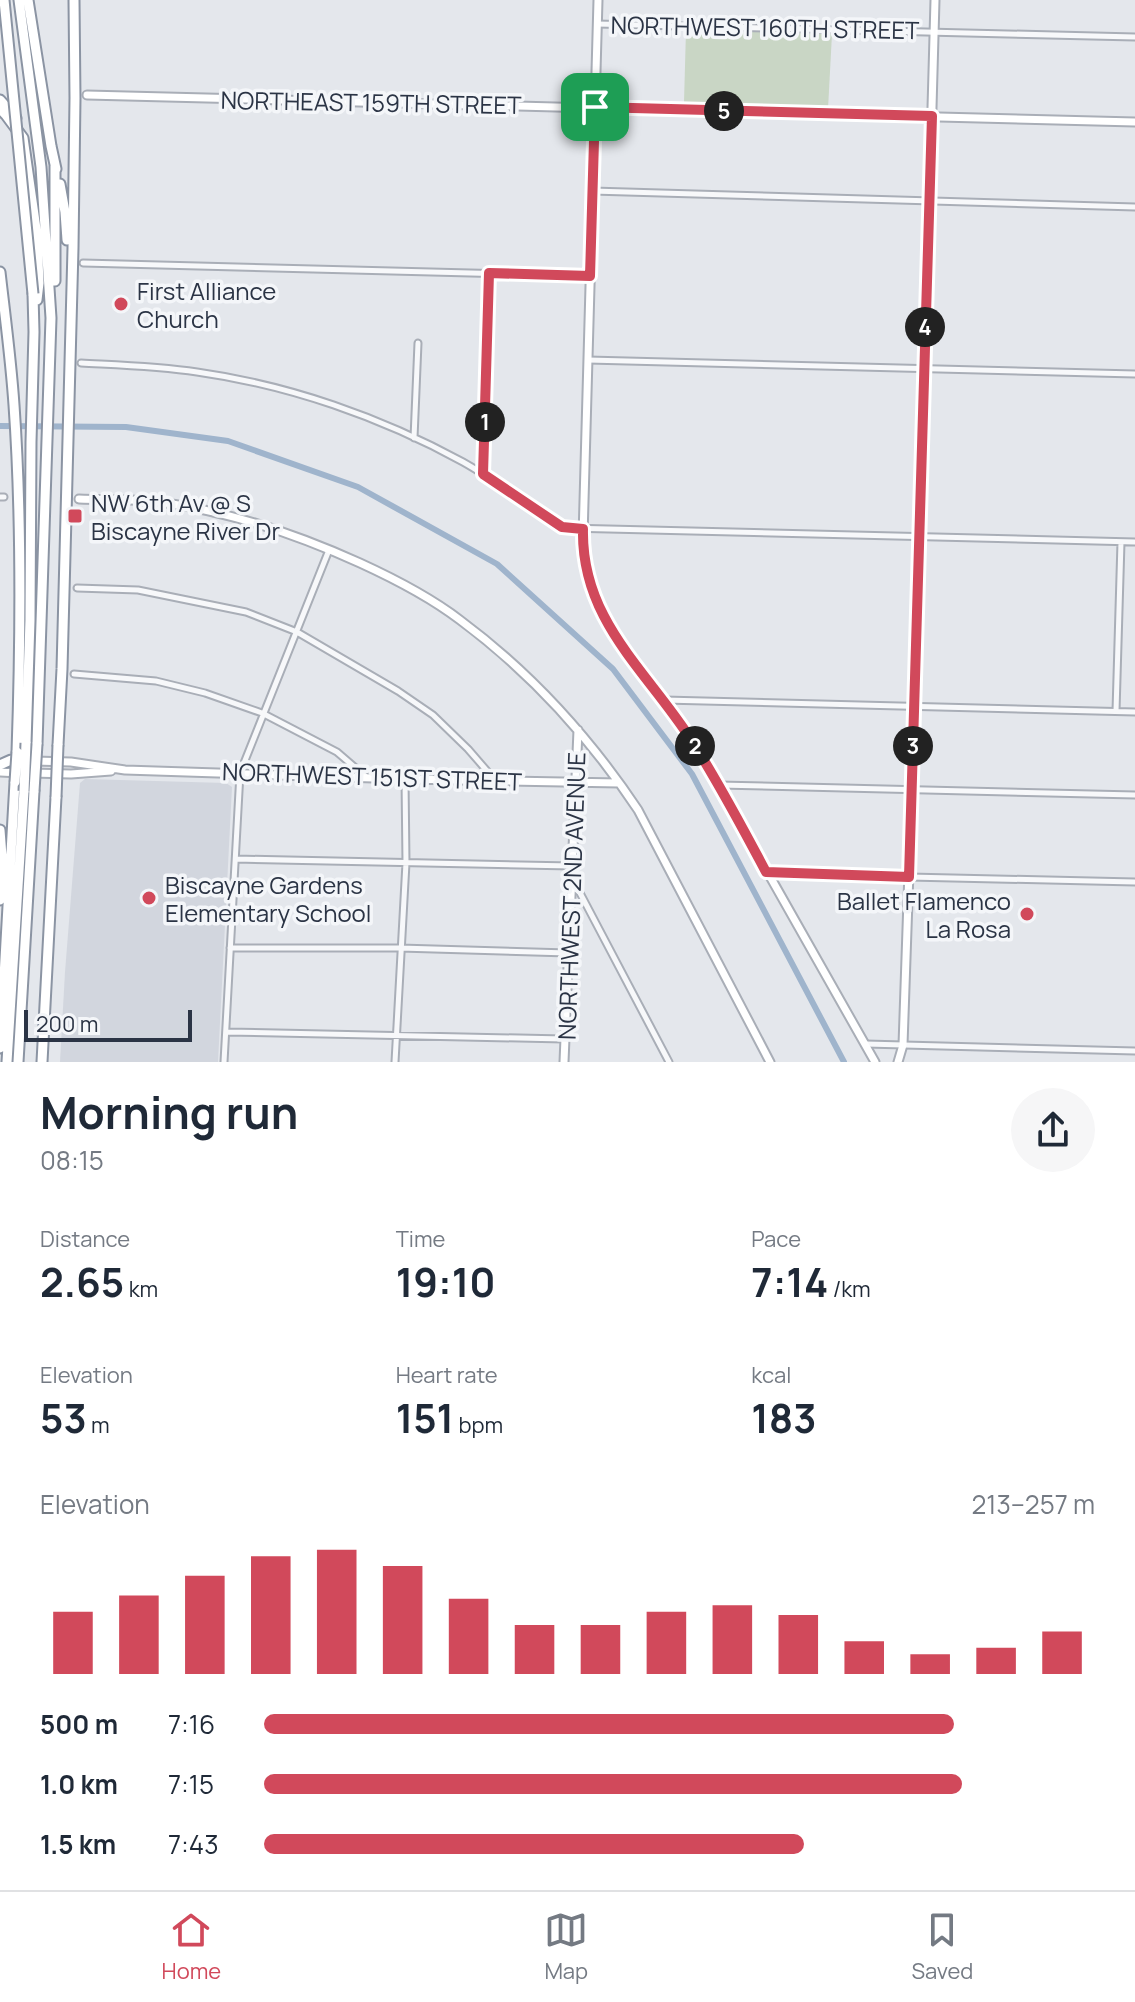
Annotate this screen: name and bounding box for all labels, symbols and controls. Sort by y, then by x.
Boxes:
street label: NORTHWEST 160TH STREET [610,8,920,46]
pin [561,73,629,141]
street label: NORTHEAST 159TH STREET [220,83,522,121]
icon: arrive [573,85,617,129]
pin: 5 [704,91,744,131]
text: 5 [718,96,730,126]
place label: First Alliance Church [137,274,276,335]
marker: First Alliance Church [112,295,130,313]
pin: 4 [905,307,945,347]
text: 4 [918,312,932,342]
pin: 1 [465,402,505,442]
text: 1 [480,407,490,437]
place label: NW 6th Av @ S Biscayne River Dr [91,486,280,547]
marker: NW 6th Av @ S Biscayne River Dr [66,507,84,525]
pin: 2 [675,726,715,766]
pin: 3 [893,726,933,766]
text: 2 [688,731,702,761]
text: 3 [907,731,919,761]
street label: NORTHWEST 2ND AVENUE [549,751,593,1041]
street label: NORTHWEST 151ST STREET [221,754,523,798]
place label: Biscayne Gardens Elementary School [165,868,371,929]
place label: Ballet Flamenco La Rosa [837,884,1011,945]
marker: Biscayne Gardens Elementary School [140,889,158,907]
marker: Ballet Flamenco La Rosa [1018,905,1036,923]
scale bar [24,1006,192,1042]
text: 200 m [36,1009,98,1039]
text: Morning run [40,1082,298,1142]
button: share [1011,1088,1095,1172]
text: 08:15 [40,1142,104,1178]
text: Distance [40,1224,130,1254]
text: Time [396,1224,445,1254]
text: Pace [751,1224,801,1254]
text: 2.65 [40,1254,124,1309]
text: 19:10 [396,1254,496,1309]
text: 7:14 [751,1254,828,1309]
text: km [124,1274,158,1304]
text: /km [828,1274,871,1304]
text: Elevation [40,1360,133,1390]
text: Heart rate [396,1360,498,1390]
text: kcal [751,1360,791,1390]
text: 53 [40,1390,87,1445]
text: 151 [396,1390,454,1445]
text: 183 [751,1390,817,1445]
text: m [87,1410,110,1440]
text: bpm [454,1410,503,1440]
text: Elevation [40,1486,150,1522]
text: 213–257 m [971,1486,1095,1522]
text: 500 m [40,1706,118,1742]
text: 7:16 [168,1706,215,1742]
text: 1.0 km [40,1766,118,1802]
text: 7:15 [168,1766,214,1802]
text: 1.5 km [40,1826,116,1862]
text: 7:43 [168,1826,219,1862]
tab: Home [162,1908,221,1986]
tab: Map [544,1908,588,1986]
tab: Saved [911,1908,973,1986]

